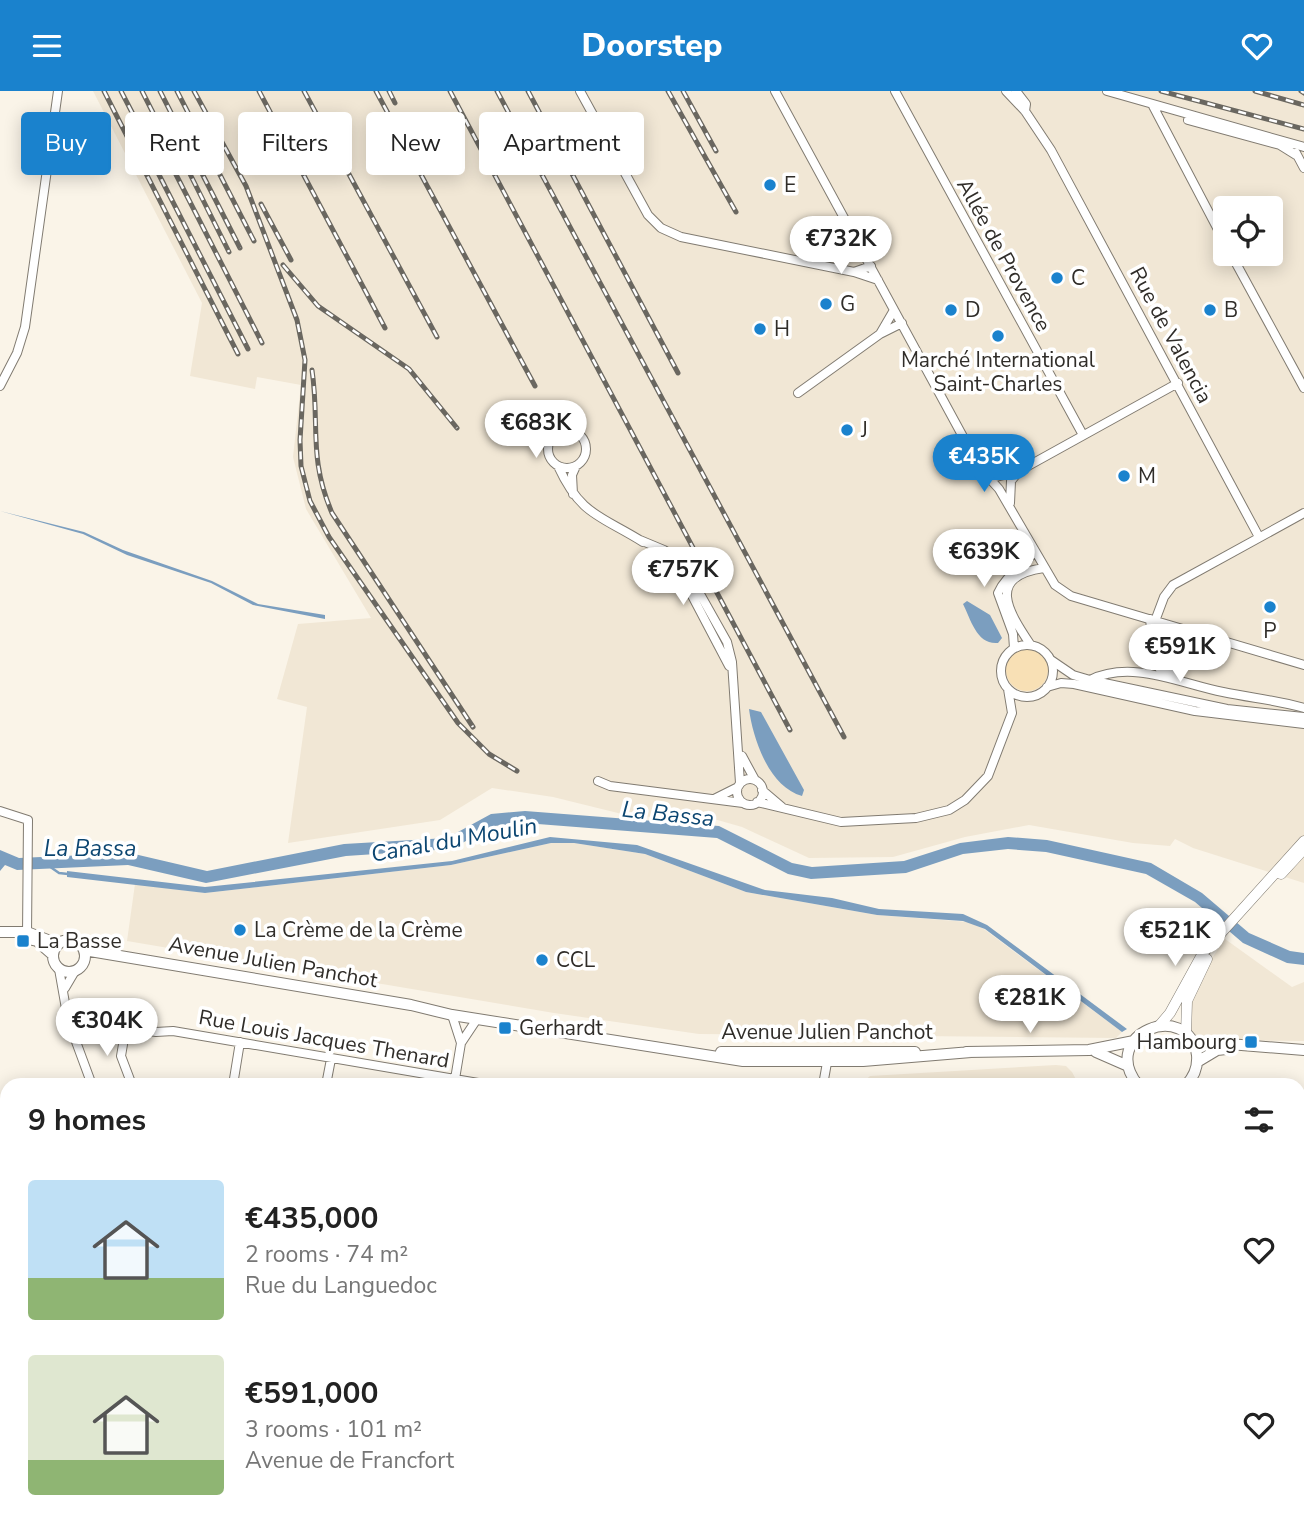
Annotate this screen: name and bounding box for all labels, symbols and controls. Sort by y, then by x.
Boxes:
text: Doorstep [582,24,722,67]
icon: menu [28,27,66,65]
icon: heart [1238,27,1276,65]
chip: Buy [21,112,111,175]
chip: Rent [125,112,224,175]
chip: Filters [238,112,352,175]
chip: New [366,112,465,175]
chip: Apartment [479,112,644,175]
place label: E [784,171,796,199]
street label: Allée de Provence [950,174,1058,336]
marker: E [762,177,778,193]
map controls [1213,196,1283,266]
button: locate [1213,196,1283,266]
pin: €732K [792,216,890,276]
text: €732K [806,223,876,254]
street label: Rue de Valencia [1123,262,1219,408]
place label: C [1071,264,1085,292]
marker: C [1049,270,1065,286]
place label: G [840,290,855,318]
marker: G [818,296,834,312]
place label: D [965,296,981,324]
place label: B [1224,296,1238,324]
marker: D [943,302,959,318]
marker: B [1202,302,1218,318]
place label: H [774,315,790,343]
marker: H [752,321,768,337]
marker: Marché International Saint-Charles [990,328,1006,344]
place label: Marché International Saint-Charles [901,346,1096,398]
pin: €683K [487,401,585,460]
text: €683K [501,407,571,438]
place label: J [860,416,868,444]
marker: J [839,422,855,438]
pin: €435K [935,435,1033,494]
text: €435K [949,441,1019,472]
place label: M [1138,462,1156,490]
marker: M [1116,468,1132,484]
pin: €639K [935,529,1033,589]
text: €639K [949,536,1019,567]
pin: €757K [634,547,732,607]
text: €757K [648,554,718,585]
marker: P [1262,599,1278,615]
place label: P [1263,617,1277,645]
pin: €591K [1131,625,1229,684]
text: €591K [1145,631,1215,662]
water label: La Bassa [620,794,716,834]
water label: Canal du Moulin [369,810,539,870]
water label: La Bassa [44,833,136,864]
pin: €521K [1126,909,1224,968]
text: €521K [1140,915,1210,946]
place label: La Crème de la Crème [254,916,463,944]
marker: La Crème de la Crème [232,922,248,938]
place label: La Basse [37,927,122,955]
street label: Avenue Julien Panchot [166,930,380,994]
marker: La Basse [15,933,31,949]
place label: CCL [556,946,596,974]
marker: CCL [534,952,550,968]
pin: €281K [981,975,1079,1035]
text: €281K [995,982,1065,1013]
pin: €304K [58,999,156,1058]
street label: Rue Louis Jacques Thenard [196,1003,452,1075]
text: €304K [72,1005,142,1036]
place label: Gerhardt [519,1014,604,1042]
street label: Avenue Julien Panchot [721,1018,933,1046]
marker: Gerhardt [497,1020,513,1036]
place label: Hambourg [1137,1028,1237,1056]
marker: Hambourg [1243,1034,1259,1050]
text: 9 homes [28,1100,146,1141]
icon: filters [1240,1101,1278,1139]
text: €435,000 [245,1198,378,1239]
icon: home [84,1208,168,1292]
icon: heart [1240,1231,1278,1269]
text: 2 rooms · 74 m² [245,1239,408,1270]
text: Rue du Languedoc [245,1270,437,1301]
text: €591,000 [245,1373,378,1414]
icon: home [84,1383,168,1467]
icon: heart [1240,1406,1278,1444]
text: 3 rooms · 101 m² [245,1414,422,1445]
text: Avenue de Francfort [245,1445,454,1476]

